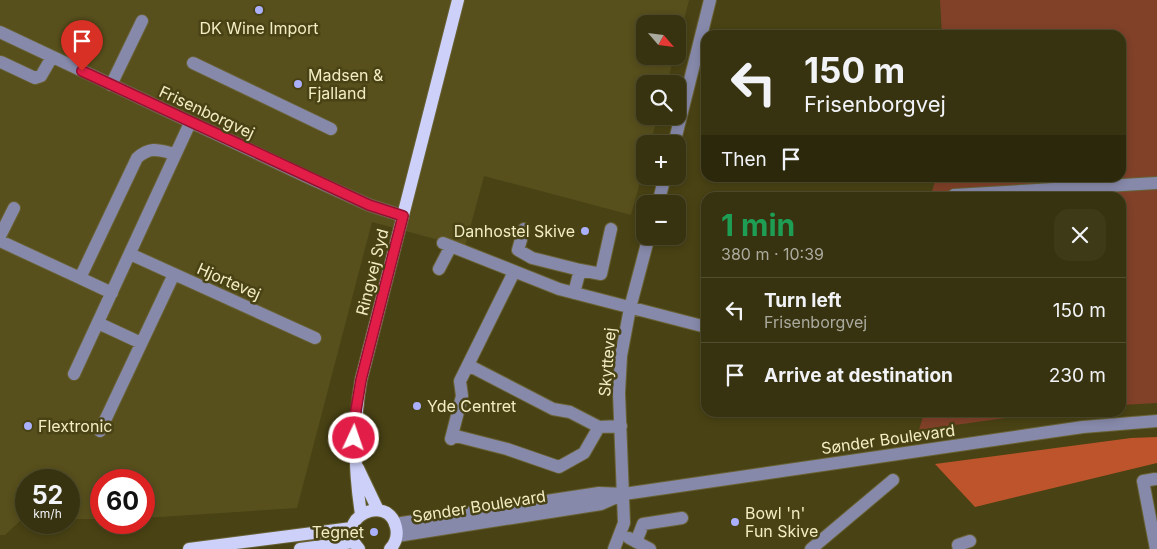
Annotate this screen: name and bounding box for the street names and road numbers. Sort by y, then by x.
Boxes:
street label: Frisenborgvej [156,81,258,143]
street label: Ringvej Syd [352,227,392,317]
street label: Hjortevej [194,258,264,304]
street label: Skyttevej [594,327,620,397]
street label: Sønder Boulevard [820,420,956,458]
street label: Sønder Boulevard [411,486,547,526]

